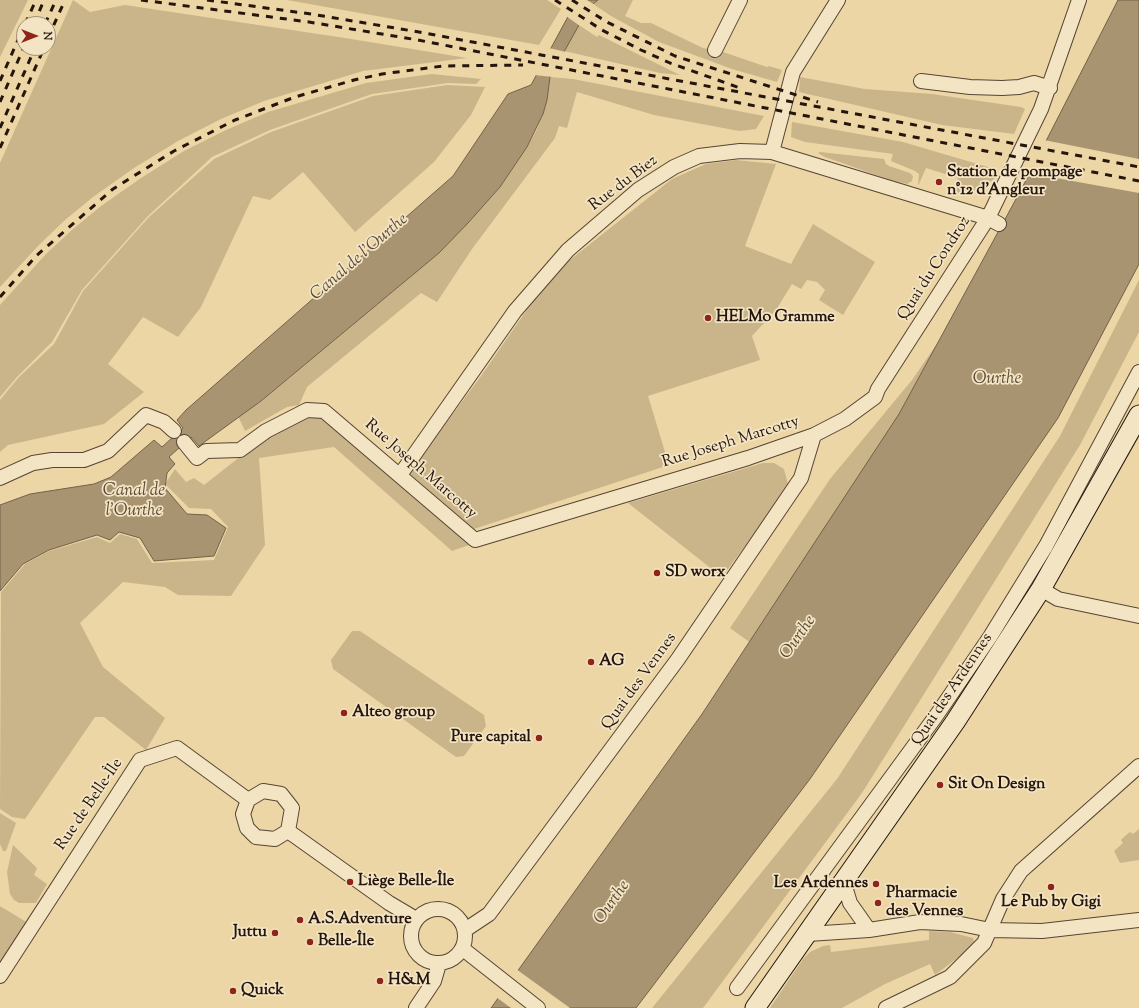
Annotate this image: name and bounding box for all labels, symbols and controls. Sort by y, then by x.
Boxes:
north arrow [16,16,56,56]
text: N [39,32,55,40]
street label: Rue du Biez [586,152,662,216]
place label: Station de pompage n°12 d'Angleur [947,163,1082,201]
marker: Station de pompage n°12 d'Angleur [934,177,944,187]
water label: Canal de l'Ourthe [307,210,413,306]
street label: Quai du Condroz [894,214,976,324]
place label: HELMo Gramme [716,308,835,328]
marker: HELMo Gramme [703,313,713,323]
water label: Ourthe [973,370,1021,390]
street label: Rue Joseph Marcotty [660,413,802,473]
street label: Rue Joseph Marcotty [360,416,480,524]
water label: Canal de l'Ourthe [103,482,165,522]
place label: SD worx [665,563,726,583]
marker: SD worx [652,568,662,578]
water label: Ourthe [777,612,821,664]
street label: Quai des Vennes [598,630,682,734]
street label: Quai des Ardennes [908,630,998,750]
place label: AG [599,652,624,672]
marker: AG [586,657,596,667]
place label: Alteo group [352,703,435,723]
marker: Alteo group [339,708,349,718]
place label: Pure capital [451,728,531,748]
marker: Pure capital [534,733,544,743]
street label: Rue de Belle-Île [52,755,128,855]
place label: Sit On Design [948,775,1046,795]
marker: Sit On Design [935,780,945,790]
place label: Liège Belle-Île [358,872,454,892]
place label: Les Ardennes [774,874,868,894]
marker: Liège Belle-Île [345,877,355,887]
water label: Ourthe [591,877,635,929]
marker: Les Ardennes [871,879,881,889]
marker: Le Pub by Gigi [1046,882,1056,892]
place label: Pharmacie des Vennes [886,884,963,922]
place label: Le Pub by Gigi [1001,893,1101,913]
marker: Pharmacie des Vennes [873,898,883,908]
place label: A.S.Adventure [308,910,412,930]
marker: A.S.Adventure [295,915,305,925]
place label: Juttu [233,923,267,943]
marker: Juttu [270,928,280,938]
place label: Belle-Île [318,932,374,952]
marker: Belle-Île [305,937,315,947]
place label: H&M [388,971,431,991]
marker: H&M [375,976,385,986]
place label: Quick [241,981,284,1001]
marker: Quick [228,986,238,996]

